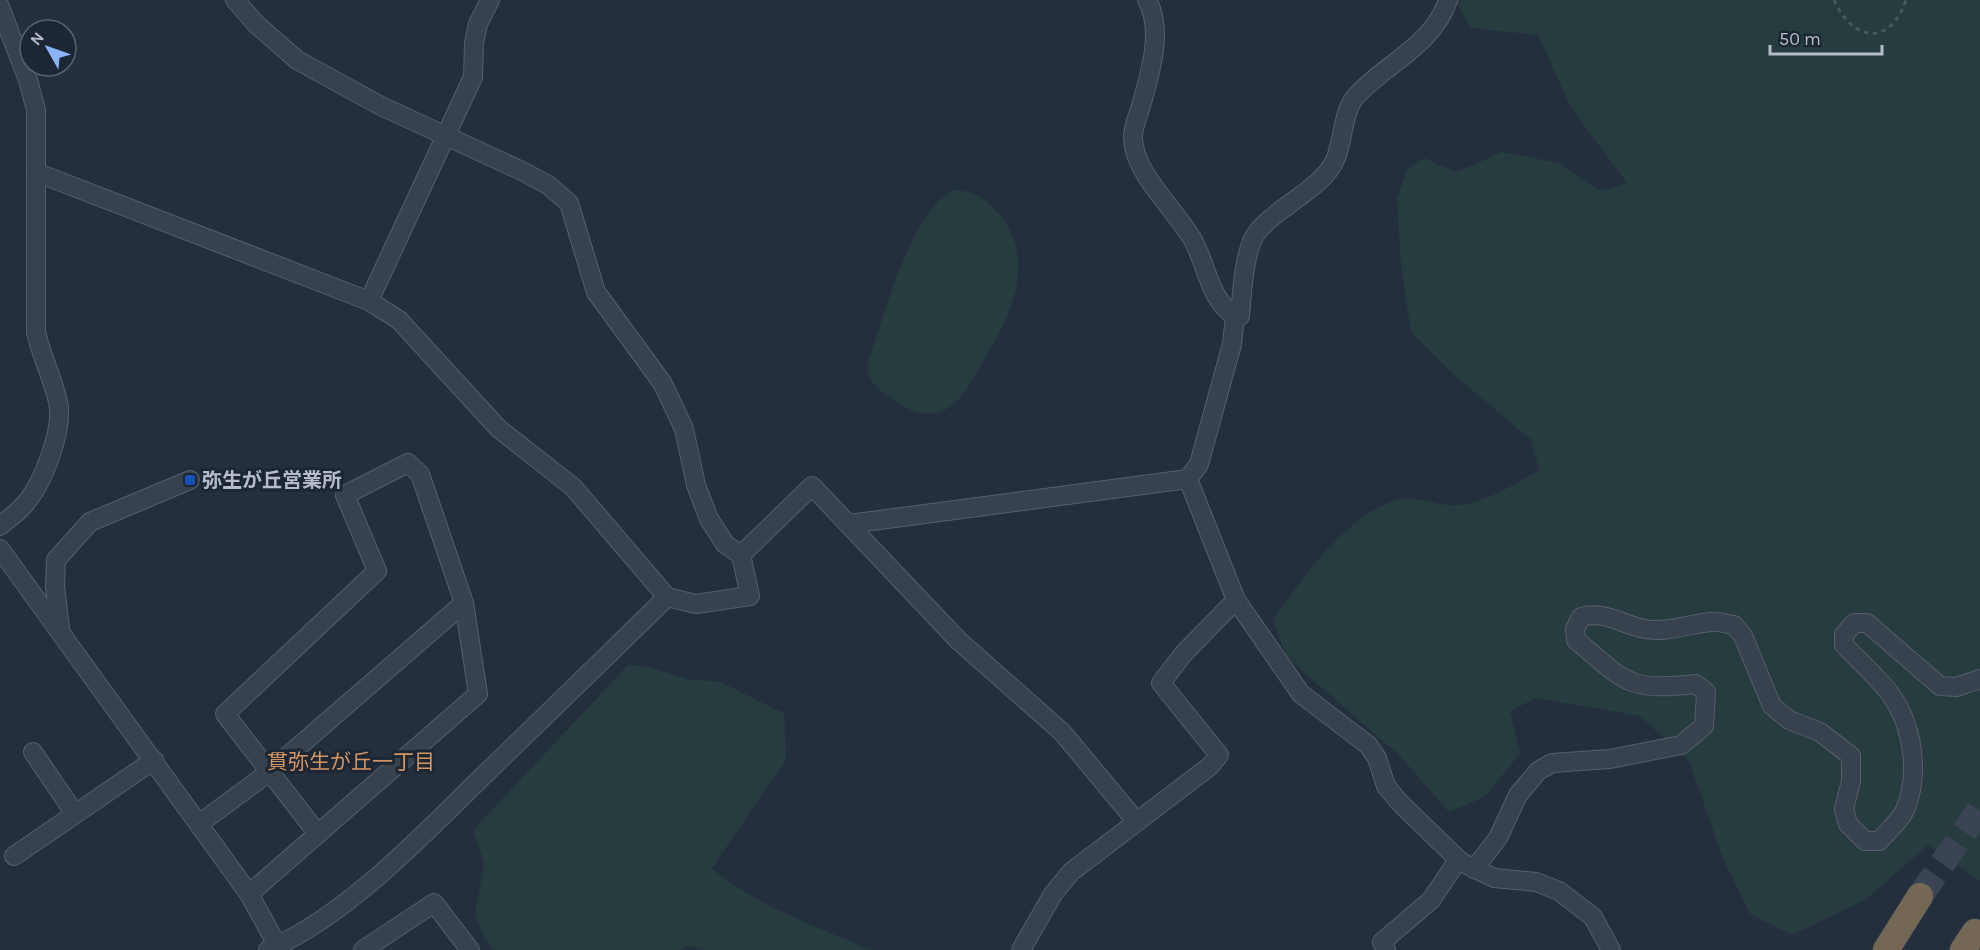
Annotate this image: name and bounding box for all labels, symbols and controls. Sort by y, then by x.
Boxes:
north arrow [18,18,78,78]
scale bar [1770,18,1882,56]
text: N [26,28,48,49]
text: 50 m [1779,28,1821,50]
place label: 弥生が丘営業所 [202,469,342,492]
marker: 弥生が丘営業所 [183,473,197,487]
district label: 貫弥生が丘一丁目 [267,750,435,774]

